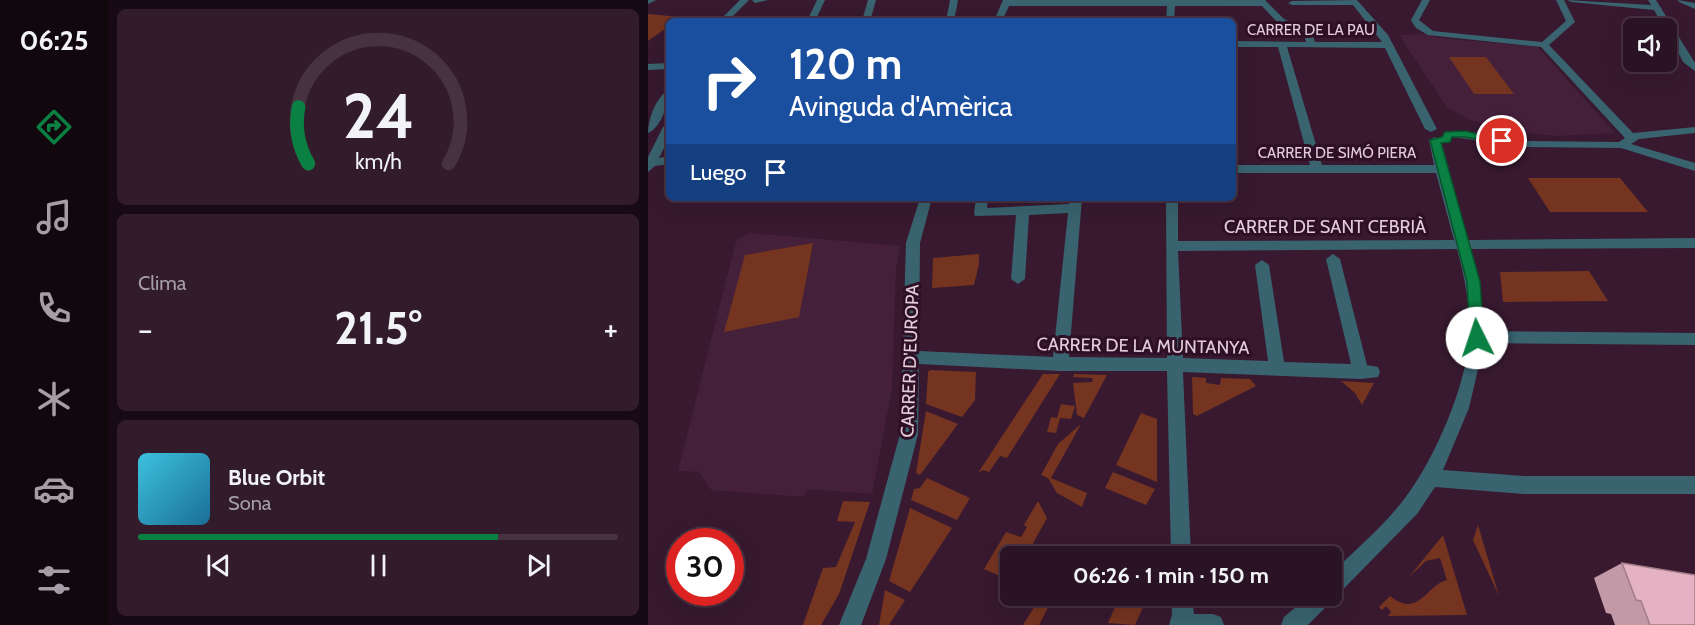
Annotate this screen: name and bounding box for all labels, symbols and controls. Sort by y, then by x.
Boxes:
map controls [1623,18,1677,72]
button: sound [1623,18,1677,72]
street label: CARRER DE LA PAU [1247,21,1375,39]
text: 06:25 [19,24,89,57]
text: 120 m [789,38,902,90]
icon: right [690,42,768,120]
text: 24 [342,78,414,154]
text: Avinguda d'Amèrica [789,90,1012,123]
icon: directions [33,106,75,148]
pin [1476,115,1527,166]
icon: arrive [1485,124,1518,157]
street label: CARRER DE SIMÓ PIERA [1258,143,1417,162]
text: km/h [355,149,401,175]
icon: arrive [759,156,792,189]
text: Luego [690,159,747,186]
icon: music [33,196,75,238]
street label: CARRER DE SANT CEBRIÀ [1224,216,1426,238]
text: Clima [138,271,186,295]
street label: CARRER D'EUROPA [896,284,924,438]
icon: phone [33,287,75,329]
text: 21.5° [334,301,422,355]
position arrow [1445,306,1509,370]
text: − [138,309,153,349]
text: + [603,309,618,349]
street label: CARRER DE LA MUNTANYA [1036,333,1250,359]
icon: climate [33,378,75,420]
text: Blue Orbit [228,464,325,491]
icon: car [33,468,75,510]
text: Sona [228,491,271,515]
speed limit sign: 30 [666,528,744,606]
icon: previous [202,549,235,582]
icon: pause [362,549,395,582]
icon: next [522,549,555,582]
icon: filters [33,559,75,601]
text: 06:26 · 1 min · 150 m [1073,562,1269,589]

